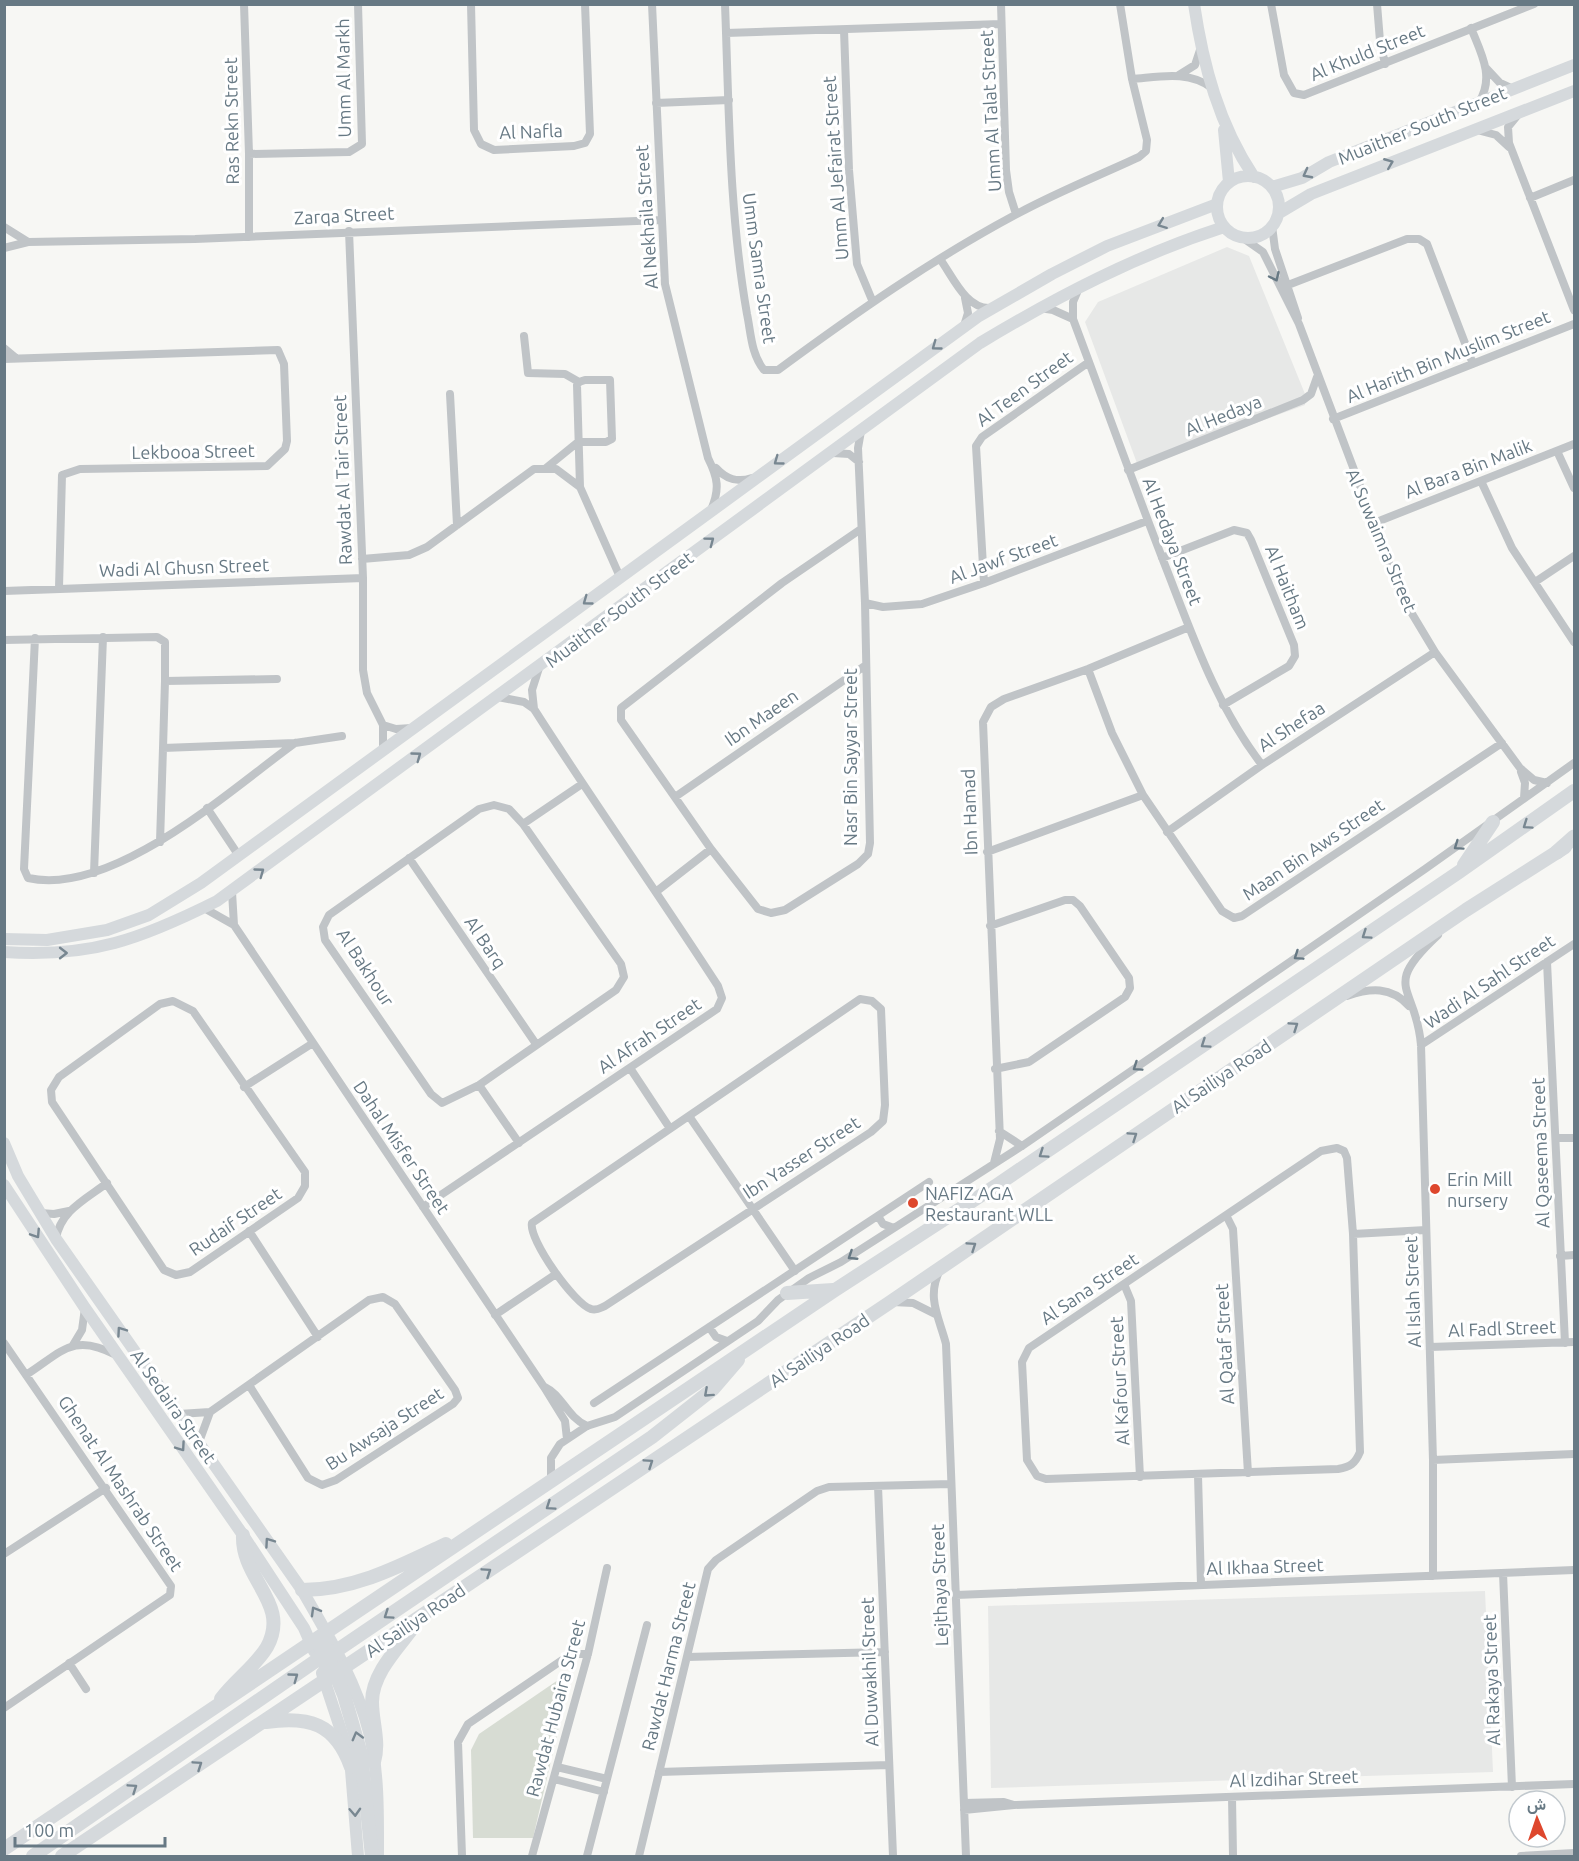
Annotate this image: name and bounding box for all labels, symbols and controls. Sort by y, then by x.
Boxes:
street label: Umm Al Markh [332,18,354,138]
street label: Al Khuld Street [1307,20,1427,84]
street label: Umm Al Talat Street [976,30,1004,192]
street label: Ras Rekn Street [220,57,242,185]
street label: Umm Al Jefairat Street [819,75,851,261]
street label: Muaither South Street [1335,82,1509,168]
street label: Al Nafla [499,120,563,142]
street label: Al Nekhaila Street [631,144,661,290]
one-way arrow [1383,158,1394,170]
one-way arrow [1302,167,1313,178]
street label: Umm Samra Street [740,191,780,345]
street label: Zarqa Street [293,202,395,228]
one-way arrow [1157,217,1168,229]
one-way arrow [1268,271,1280,282]
street label: Al Harith Bin Muslim Street [1343,306,1553,406]
one-way arrow [931,339,942,350]
street label: Al Teen Street [972,346,1076,430]
street label: Al Hedaya [1182,391,1264,439]
street label: Rawdat Al Tair Street [329,395,355,565]
street label: Al Bara Bin Malik [1402,435,1534,501]
street label: Lekbooa Street [131,440,255,462]
one-way arrow [774,454,785,465]
street label: Al Suwaimra Street [1343,465,1421,615]
street label: Al Hedaya Street [1139,474,1207,608]
street label: Al Jawf Street [946,529,1060,587]
one-way arrow [703,538,714,549]
street label: Al Haitham [1262,542,1314,632]
street label: Muaither South Street [541,547,697,671]
street label: Wadi Al Ghusn Street [99,554,269,580]
one-way arrow [583,594,594,605]
street label: Nasr Bin Sayyar Street [840,668,860,846]
street label: Ibn Maeen [721,685,801,749]
street label: Al Shefaa [1254,697,1328,755]
one-way arrow [411,753,422,764]
street label: Ibn Hamad [957,768,981,856]
street label: Maan Bin Aws Street [1238,794,1388,904]
one-way arrow [1522,818,1533,829]
one-way arrow [1454,839,1465,850]
one-way arrow [253,868,264,879]
street label: Al Barq [461,912,511,972]
street label: Al Bakhour [334,925,399,1010]
one-way arrow [1362,928,1373,939]
street label: Wadi Al Sahl Street [1420,930,1558,1032]
one-way arrow [58,946,67,959]
one-way arrow [1294,949,1305,960]
street label: Al Afrah Street [594,993,704,1077]
one-way arrow [1288,1022,1299,1033]
street label: Al Sailiya Road [1167,1035,1275,1117]
one-way arrow [1200,1037,1211,1048]
one-way arrow [1133,1060,1144,1071]
street label: Dahal Misfer Street [350,1077,454,1217]
street label: Al Qaseema Street [1527,1077,1554,1229]
street label: Ibn Yasser Street [739,1112,863,1202]
one-way arrow [1126,1132,1137,1143]
one-way arrow [1039,1147,1050,1158]
place label: Erin Mill nursery [1447,1169,1512,1210]
marker: Erin Mill nursery [1428,1182,1442,1196]
street label: Rudaif Street [185,1183,285,1259]
place label: NAFIZ AGA Restaurant WLL [925,1183,1053,1224]
marker: NAFIZ AGA Restaurant WLL [906,1196,920,1210]
one-way arrow [29,1227,40,1238]
street label: Al Islah Street [1400,1236,1424,1348]
one-way arrow [965,1242,976,1253]
one-way arrow [848,1248,858,1260]
street label: Al Sana Street [1037,1248,1141,1328]
street label: Al Qataf Street [1211,1283,1238,1405]
street label: Al Sailiya Road [765,1309,873,1391]
street label: Al Kafour Street [1106,1316,1132,1446]
street label: Al Fadl Street [1448,1316,1556,1340]
one-way arrow [117,1326,128,1337]
street label: Al Sedaira Street [127,1345,221,1467]
street label: Bu Awsaja Street [321,1382,447,1474]
one-way arrow [704,1386,715,1397]
street label: Ghenat Al Mashrab Street [55,1391,187,1575]
one-way arrow [174,1440,185,1451]
one-way arrow [643,1459,654,1470]
one-way arrow [546,1499,556,1511]
street label: Lejthaya Street [927,1524,951,1646]
one-way arrow [265,1537,276,1548]
street label: Al Ikhaa Street [1206,1554,1324,1578]
one-way arrow [481,1568,492,1579]
street label: Al Sailiya Road [361,1579,469,1661]
street label: Rawdat Harma Street [637,1580,699,1752]
street label: Al Duwakhil Street [856,1597,882,1747]
one-way arrow [311,1607,322,1618]
one-way arrow [384,1608,394,1620]
street label: Al Rakaya Street [1479,1614,1503,1746]
street label: Rawdat Hubaira Street [522,1617,588,1799]
one-way arrow [287,1673,298,1684]
one-way arrow [351,1731,364,1741]
one-way arrow [191,1761,202,1772]
street label: Al Izdihar Street [1229,1766,1359,1790]
one-way arrow [126,1784,137,1795]
north arrow [1507,1789,1567,1849]
text: ش [1527,1795,1546,1814]
one-way arrow [349,1807,362,1816]
scale bar [15,1810,165,1848]
text: 100 m [24,1820,74,1840]

